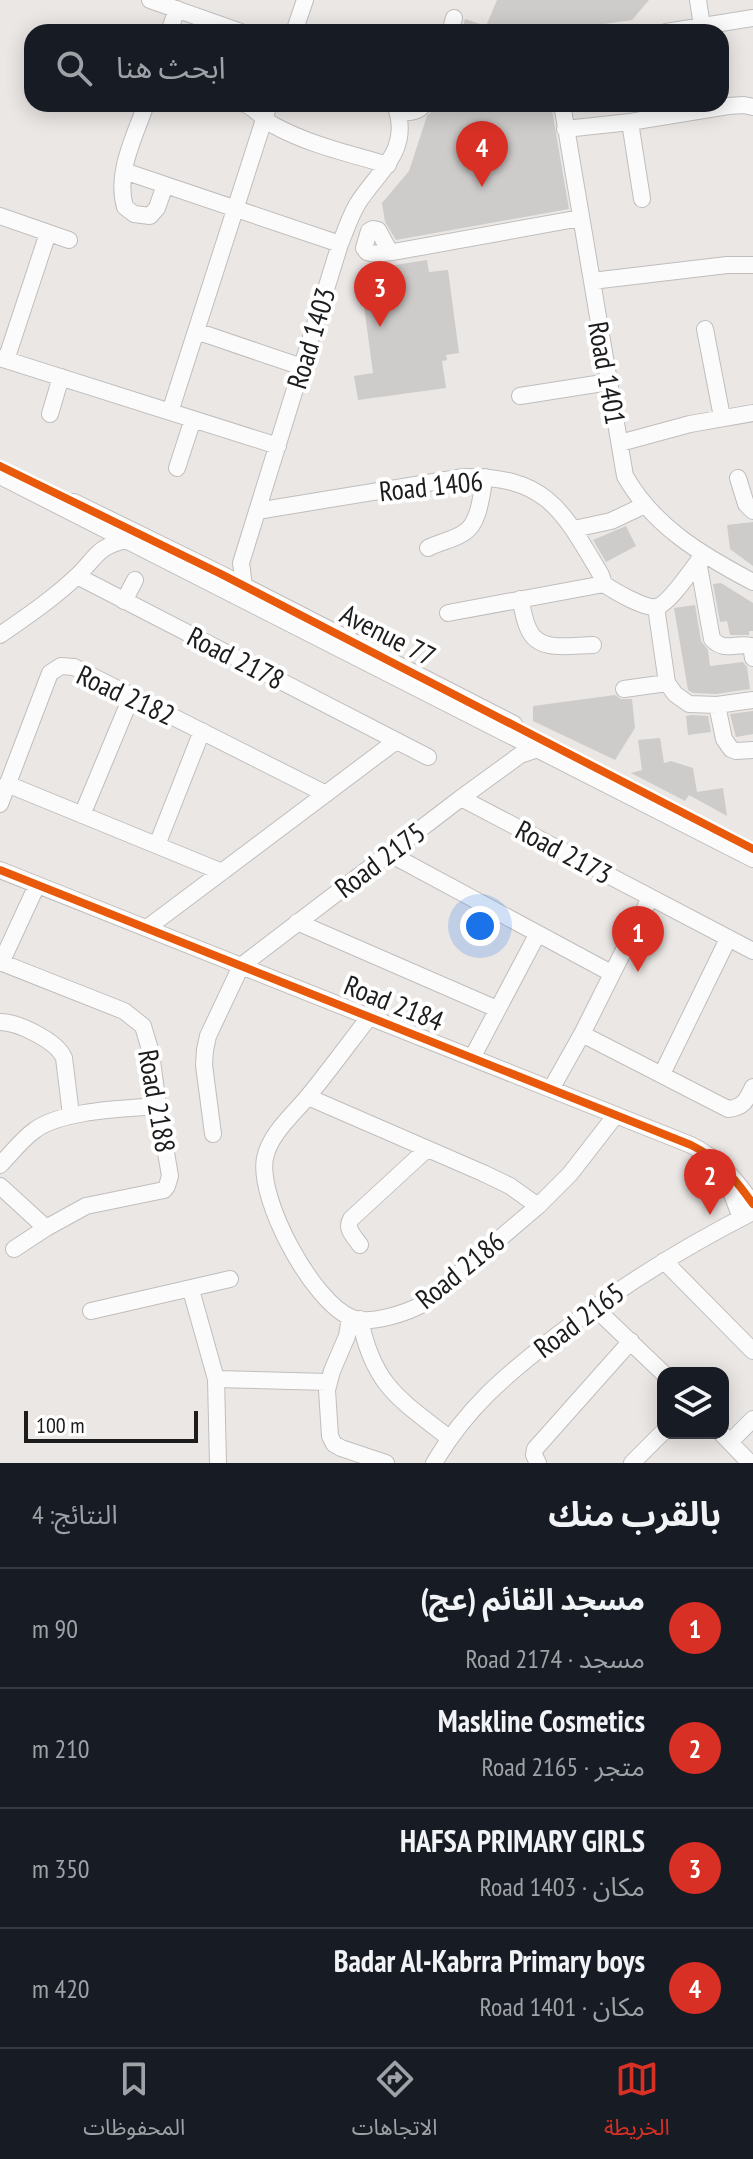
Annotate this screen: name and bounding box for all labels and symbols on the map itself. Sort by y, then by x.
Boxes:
pin: 4 [456,121,508,187]
pin: 3 [354,261,406,327]
street label: Road 1403 [278,283,343,393]
street label: Road 1401 [580,318,635,427]
street label: Road 1406 [377,462,485,509]
street label: Avenue 77 [334,595,442,674]
street label: Road 2178 [181,617,291,698]
street label: Road 2182 [71,656,181,733]
street label: Road 2173 [510,811,619,892]
street label: Road 2175 [327,813,432,906]
your location [460,906,500,946]
pin: 1 [612,906,664,972]
street label: Road 2184 [339,966,450,1039]
street label: Road 2188 [130,1046,185,1155]
pin: 2 [684,1149,736,1215]
street label: Road 2186 [408,1222,512,1317]
street label: Road 2165 [526,1273,631,1366]
scale bar [24,1407,198,1443]

